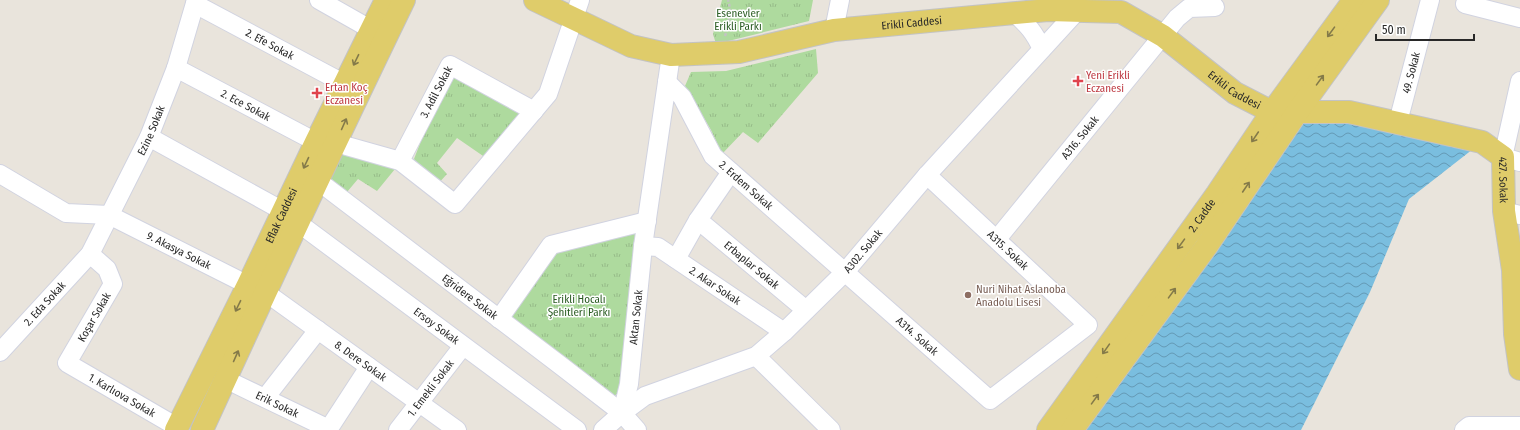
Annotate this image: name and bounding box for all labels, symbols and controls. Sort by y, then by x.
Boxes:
park label: Esenevler Erikli Parkı [714,7,762,33]
street label: Erikli Caddesi [881,14,943,33]
scale bar [1376,16,1474,42]
text: 50 m [1382,23,1406,37]
street label: 2. Efe Sokak [243,26,297,63]
one-way arrow [1327,26,1336,37]
street label: 49. Sokak [1400,50,1423,95]
one-way arrow [352,54,360,66]
street label: 3. Adil Sokak [418,63,456,120]
street label: Erikli Caddesi [1205,68,1263,112]
place label: Yeni Erikli Eczanesi [1086,69,1130,95]
one-way arrow [1316,75,1324,86]
marker: Yeni Erikli Eczanesi [1073,76,1083,86]
place label: Ertan Koç Eczanesi [325,81,368,107]
street label: 2. Ece Sokak [219,87,273,124]
marker: Ertan Koç Eczanesi [312,88,322,98]
street label: Ezine Sokak [135,103,168,158]
street label: A316. Sokak [1059,113,1102,162]
one-way arrow [341,118,348,130]
one-way arrow [1251,131,1259,142]
one-way arrow [302,157,309,169]
street label: 427. Sokak [1496,157,1510,204]
street label: 2. Erdem Sokak [716,158,776,213]
one-way arrow [1242,182,1250,193]
street label: Eflak Caddesi [263,186,300,245]
street label: 2. Cadde [1186,196,1218,235]
street label: A302. Sokak [841,226,886,276]
street label: A315. Sokak [984,228,1032,273]
street label: 9. Akasya Sokak [144,229,214,273]
one-way arrow [1177,238,1185,249]
street label: Erbaplar Sokak [721,239,782,292]
street label: 2. Akar Sokak [687,264,744,308]
street label: Eğridere Sokak [439,272,501,323]
street label: 2. Eda Sokak [21,278,69,329]
place label: Nuri Nihat Aslanoba Anadolu Lisesi [976,283,1066,309]
street label: Aktan Sokak [627,288,646,345]
one-way arrow [1168,288,1176,299]
street label: Koşar Sokak [75,290,114,344]
marker: Nuri Nihat Aslanoba Anadolu Lisesi [963,290,973,300]
park label: Erikli Hocalı Şehitleri Parkı [548,293,610,319]
one-way arrow [234,300,241,312]
street label: Ersoy Sokak [411,305,462,348]
street label: A314. Sokak [893,314,941,359]
street label: 8. Dere Sokak [332,338,390,385]
one-way arrow [1101,344,1110,355]
one-way arrow [233,351,240,363]
street label: 1. Emekli Sokak [405,357,457,419]
street label: 1. Karlıova Sokak [86,371,158,420]
street label: Erik Sokak [253,389,301,421]
one-way arrow [1091,393,1100,404]

